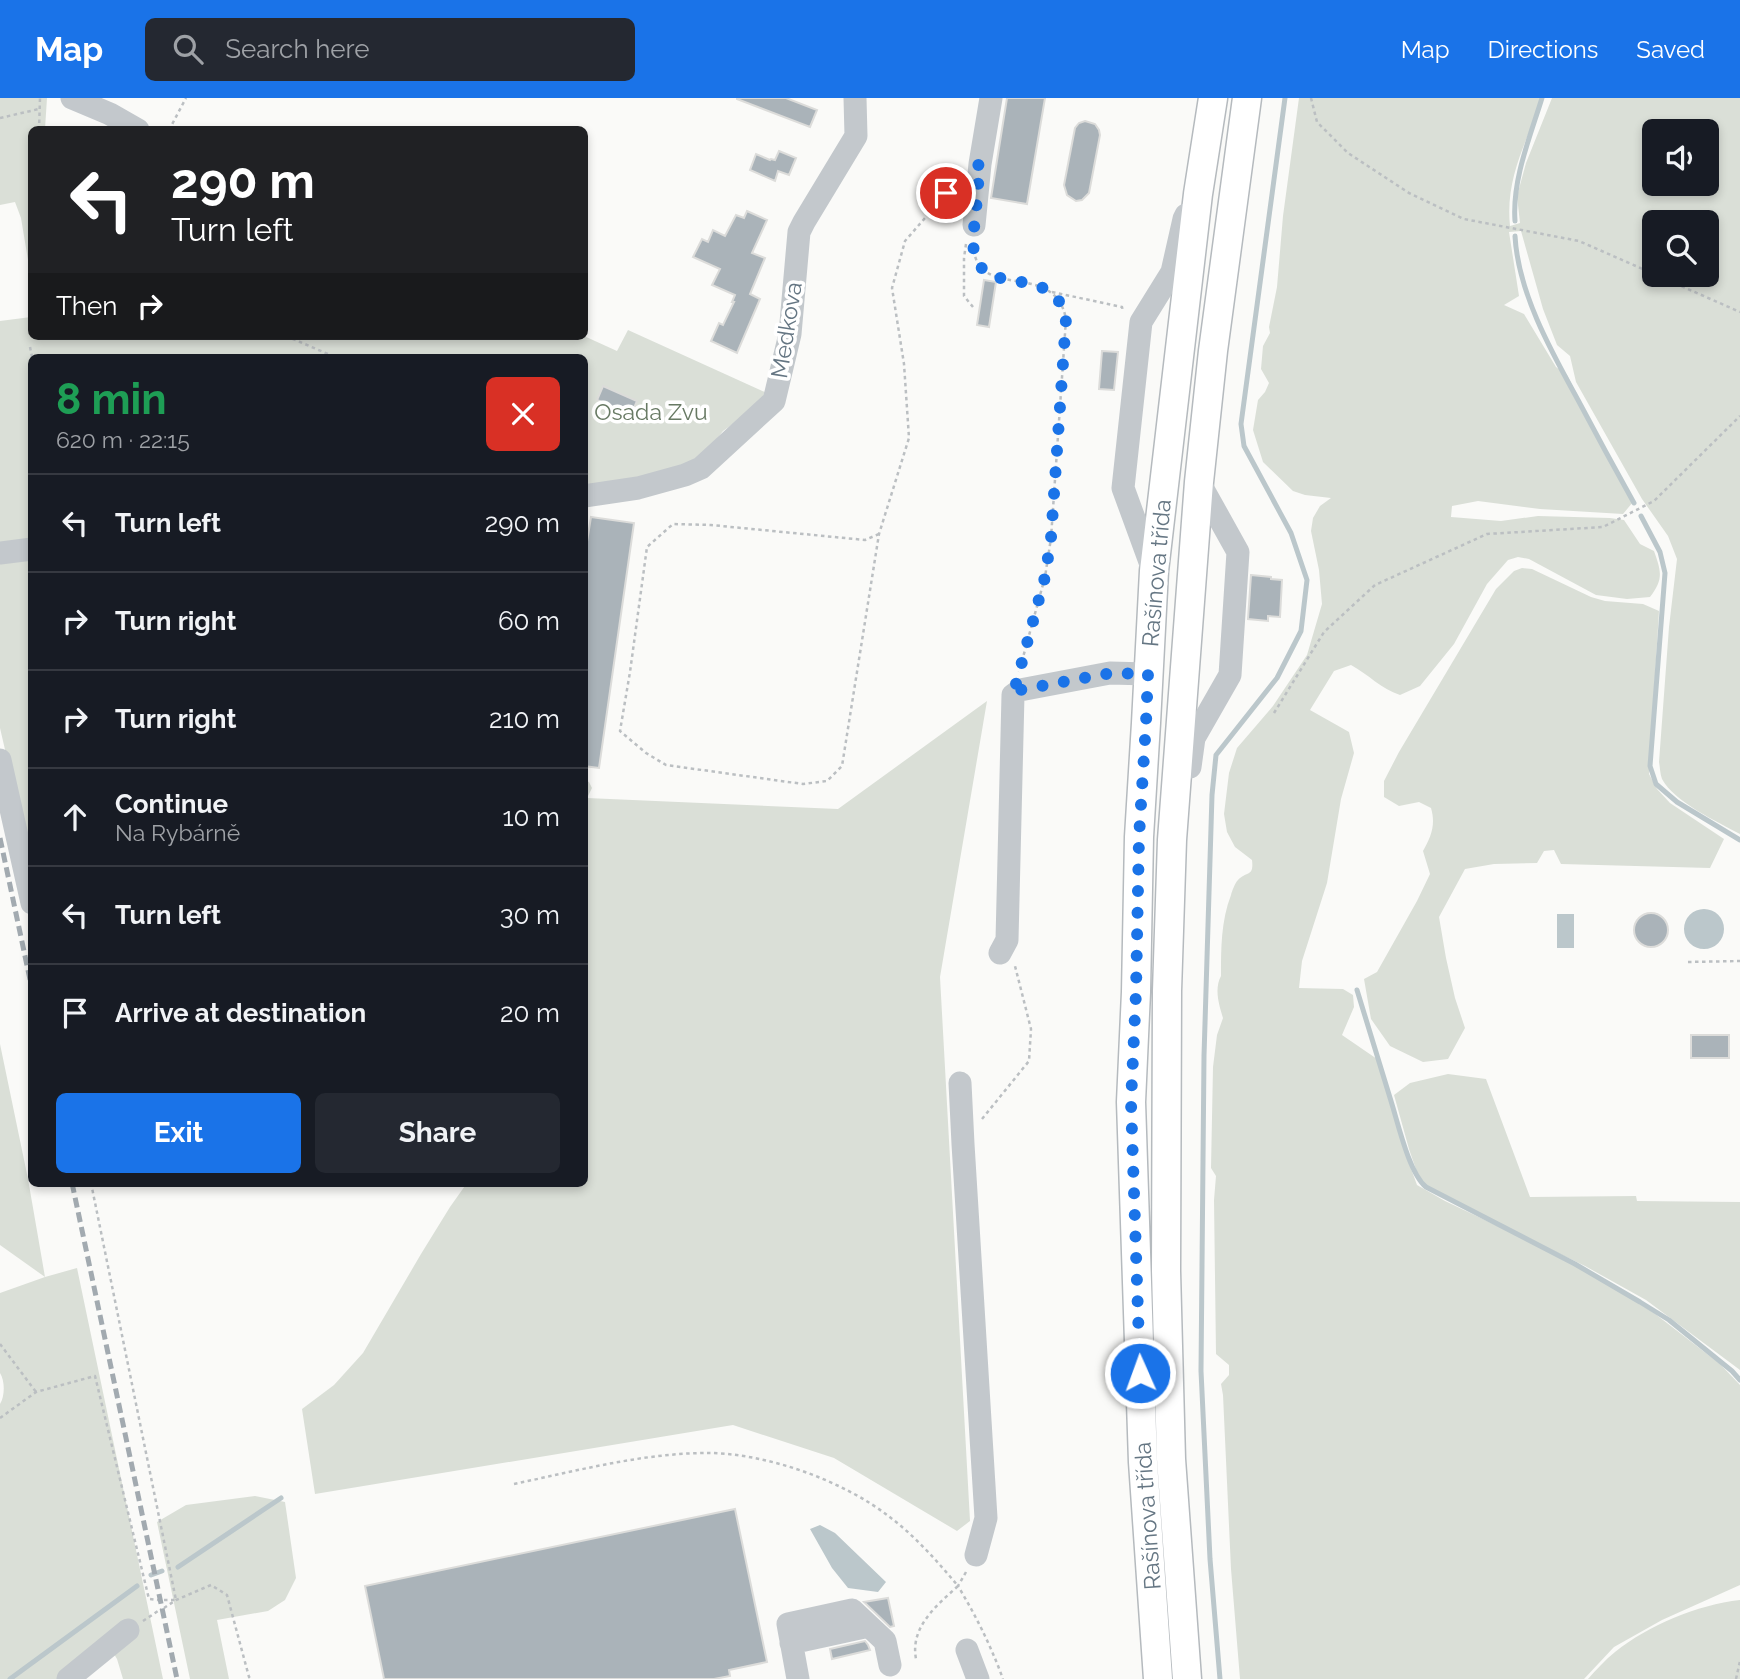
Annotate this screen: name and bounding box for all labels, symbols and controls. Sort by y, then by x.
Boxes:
search box [145,18,635,81]
text: Map [35,30,103,69]
icon: search [169,30,207,68]
text: Search here [225,34,370,64]
text: Map [1401,35,1450,64]
text: Directions [1488,35,1598,64]
text: Saved [1636,35,1705,64]
map controls [1642,119,1719,287]
button: sound [1642,119,1719,196]
text: 290 m [171,152,315,209]
icon: left [56,154,147,245]
pin [916,163,976,223]
icon: arrive [927,174,965,212]
button: search [1642,210,1719,287]
text: Turn left [171,211,293,248]
street label: Medkova [765,280,807,380]
icon: right [131,287,169,325]
text: Then [56,291,117,321]
text: 8 min [56,375,167,424]
button: close [486,377,560,451]
park label: Osada Zvu [594,398,708,425]
text: 620 m · 22:15 [56,426,190,453]
street label: Rašínova třída [1136,498,1176,648]
icon: left [56,504,94,542]
text: Turn left [115,508,221,538]
text: 290 m [485,508,560,538]
icon: right [56,602,94,640]
text: Turn right [115,606,236,636]
text: 60 m [498,606,560,636]
icon: right [56,700,94,738]
text: Turn right [115,704,236,734]
text: 210 m [489,704,560,734]
text: Continue [115,789,228,819]
icon: ahead [56,798,94,836]
text: 10 m [502,802,560,832]
text: Na Rybárně [115,819,240,846]
icon: left [56,896,94,934]
text: Turn left [115,900,221,930]
text: 30 m [500,900,560,930]
icon: arrive [56,994,94,1032]
text: Arrive at destination [115,998,366,1028]
text: 20 m [500,998,560,1028]
button: Exit [56,1093,301,1173]
button: Share [315,1093,560,1173]
position arrow [1103,1336,1177,1410]
street label: Rašínova třída [1128,1441,1166,1591]

